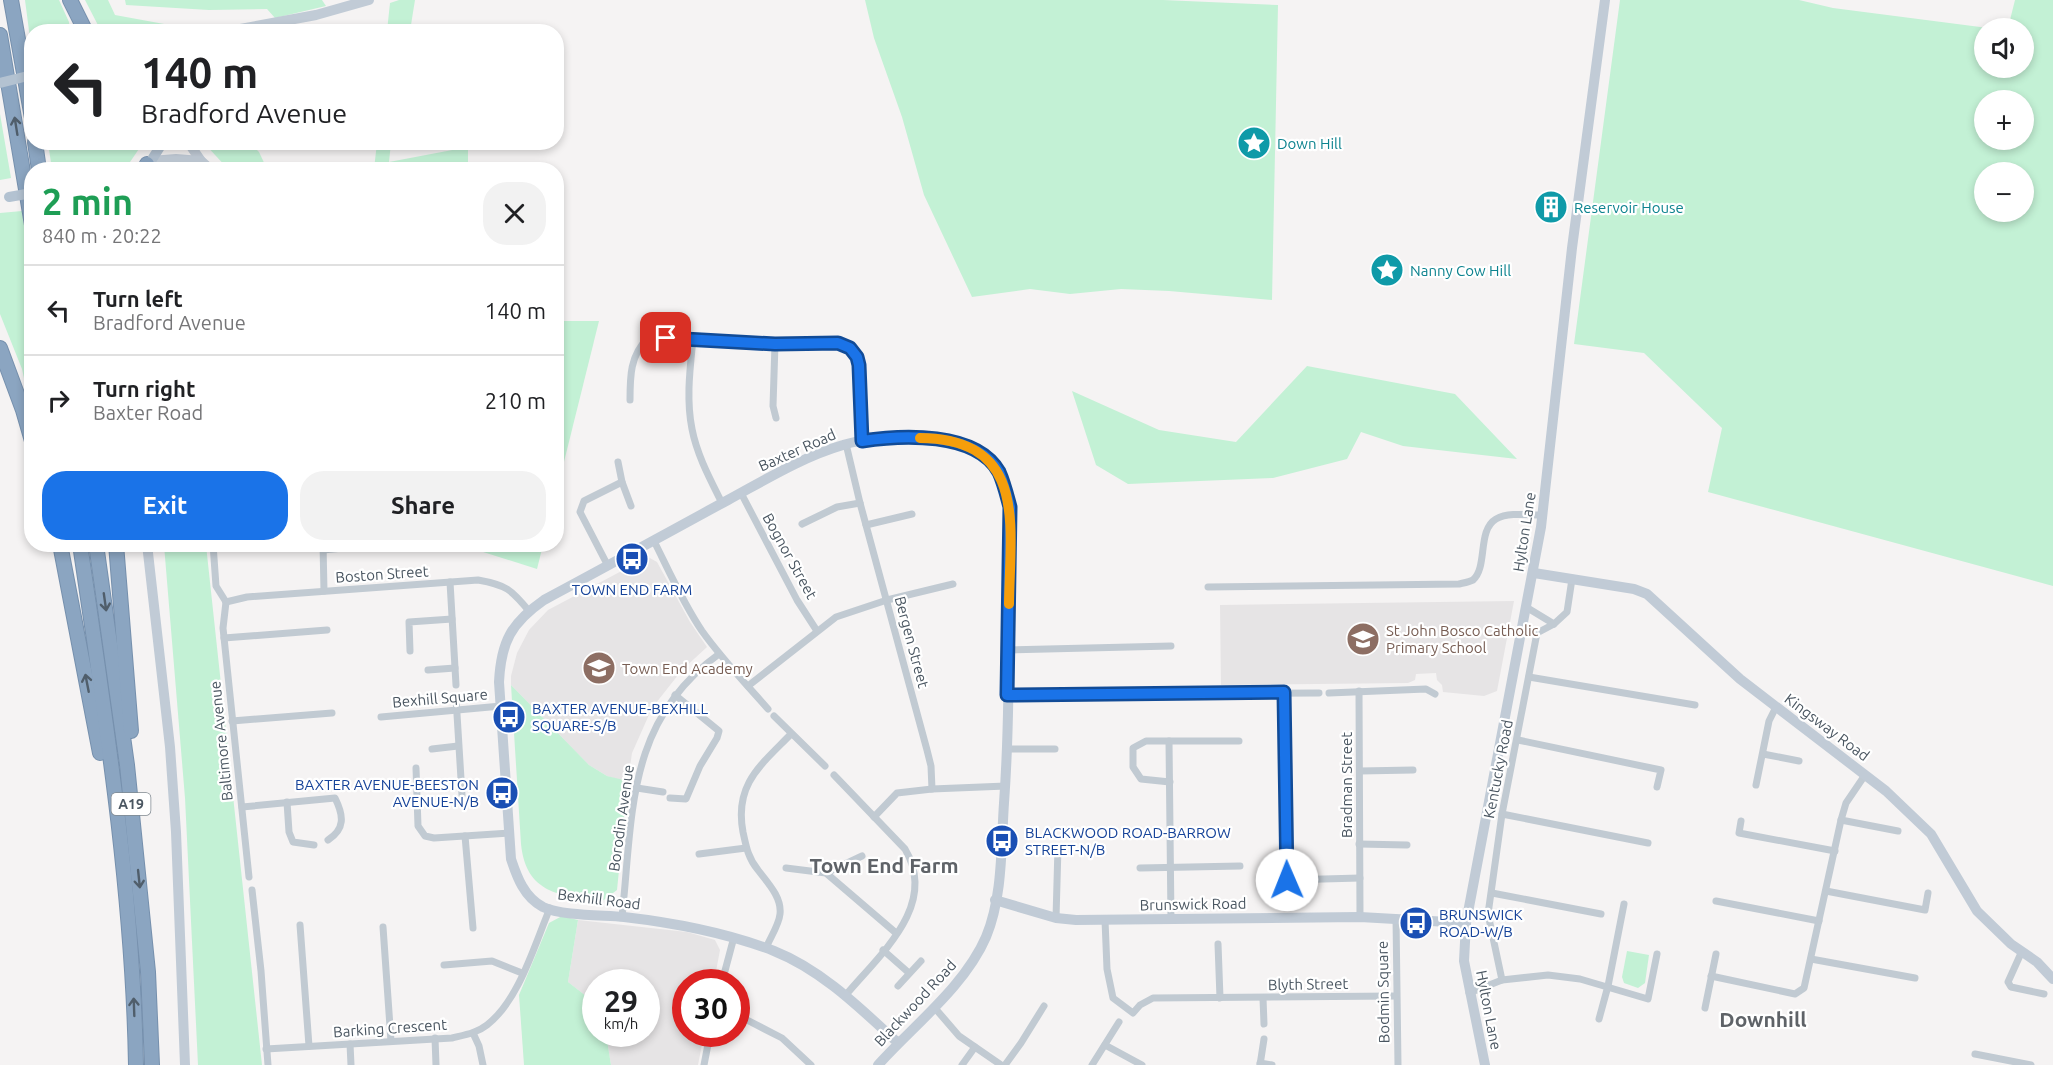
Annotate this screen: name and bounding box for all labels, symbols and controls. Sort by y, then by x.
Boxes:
map controls [1974,18,2034,222]
button: sound [1974,18,2034,78]
icon: left [42,48,120,126]
text: 140 m [141,49,258,96]
button: + [1974,90,2034,150]
text: Bradford Avenue [141,98,347,128]
one-way arrow [11,116,22,136]
place icon: Down Hill [1236,125,1272,161]
place label: Down Hill [1277,135,1342,152]
button: − [1974,162,2034,222]
text: 2 min [42,181,133,222]
button: close [483,182,546,245]
building icon: Reservoir House [1533,189,1569,225]
place label: Reservoir House [1574,199,1684,216]
text: 840 m · 20:22 [42,224,162,247]
place icon: Nanny Cow Hill [1369,252,1405,288]
place label: Nanny Cow Hill [1410,262,1511,279]
text: Turn left [93,286,183,311]
icon: left [42,294,75,327]
text: 140 m [485,298,546,323]
text: Bradford Avenue [93,311,246,334]
pin [640,312,691,363]
icon: arrive [649,321,682,354]
text: Turn right [93,376,195,401]
icon: right [42,384,75,417]
text: 210 m [485,388,546,413]
text: Baxter Road [93,401,203,424]
street label: Baxter Road [756,425,838,475]
button: Exit [42,471,288,540]
button: Share [300,471,546,540]
street label: Hylton Lane [1509,491,1539,573]
street label: Bognor Street [759,510,821,602]
bus stop icon: TOWN END FARM [614,541,650,577]
street label: Boston Street [335,562,429,586]
place label: TOWN END FARM [572,581,692,598]
one-way arrow [100,592,111,612]
street label: Bergen Street [892,594,932,690]
school or university icon: St John Bosco Catholic Primary School [1345,621,1381,657]
place label: St John Bosco Catholic Primary School [1386,622,1539,656]
school or university icon: Town End Academy [581,650,617,686]
place label: Town End Academy [622,660,753,677]
one-way arrow [81,673,92,693]
street label: Baltimore Avenue [206,680,236,802]
street label: Bexhill Square [392,685,488,711]
street label: Kingsway Road [1781,690,1873,764]
bus stop icon: BAXTER AVENUE-BEXHILL SQUARE-S/B [491,699,527,735]
place label: BAXTER AVENUE-BEXHILL SQUARE-S/B [532,700,708,734]
street label: Kentucky Road [1480,718,1516,820]
street label: Bradman Street [1338,732,1355,838]
street label: Borodin Avenue [605,763,637,873]
bus stop icon: BAXTER AVENUE-BEESTON AVENUE-N/B [484,775,520,811]
place label: BAXTER AVENUE-BEESTON AVENUE-N/B [295,776,479,810]
road number: A19 [112,793,150,815]
bus stop icon: BLACKWOOD ROAD-BARROW STREET-N/B [984,823,1020,859]
place label: BLACKWOOD ROAD-BARROW STREET-N/B [1025,824,1231,858]
position arrow [1255,848,1319,912]
district label: Town End Farm [810,853,959,877]
one-way arrow [134,869,145,889]
street label: Bexhill Road [557,885,641,913]
street label: Brunswick Road [1140,895,1246,913]
bus stop icon: BRUNSWICK ROAD-W/B [1398,905,1434,941]
place label: BRUNSWICK ROAD-W/B [1439,906,1523,940]
street label: Bodmin Square [1374,941,1392,1043]
street label: Blackwood Road [871,956,959,1050]
speed limit sign: 30 [672,969,750,1047]
street label: Hylton Lane [1473,969,1505,1051]
street label: Blyth Street [1268,975,1348,993]
text: 29 [604,984,638,1018]
one-way arrow [128,997,139,1017]
district label: Downhill [1719,1007,1807,1031]
text: km/h [604,1015,638,1032]
street label: Barking Crescent [332,1016,448,1040]

